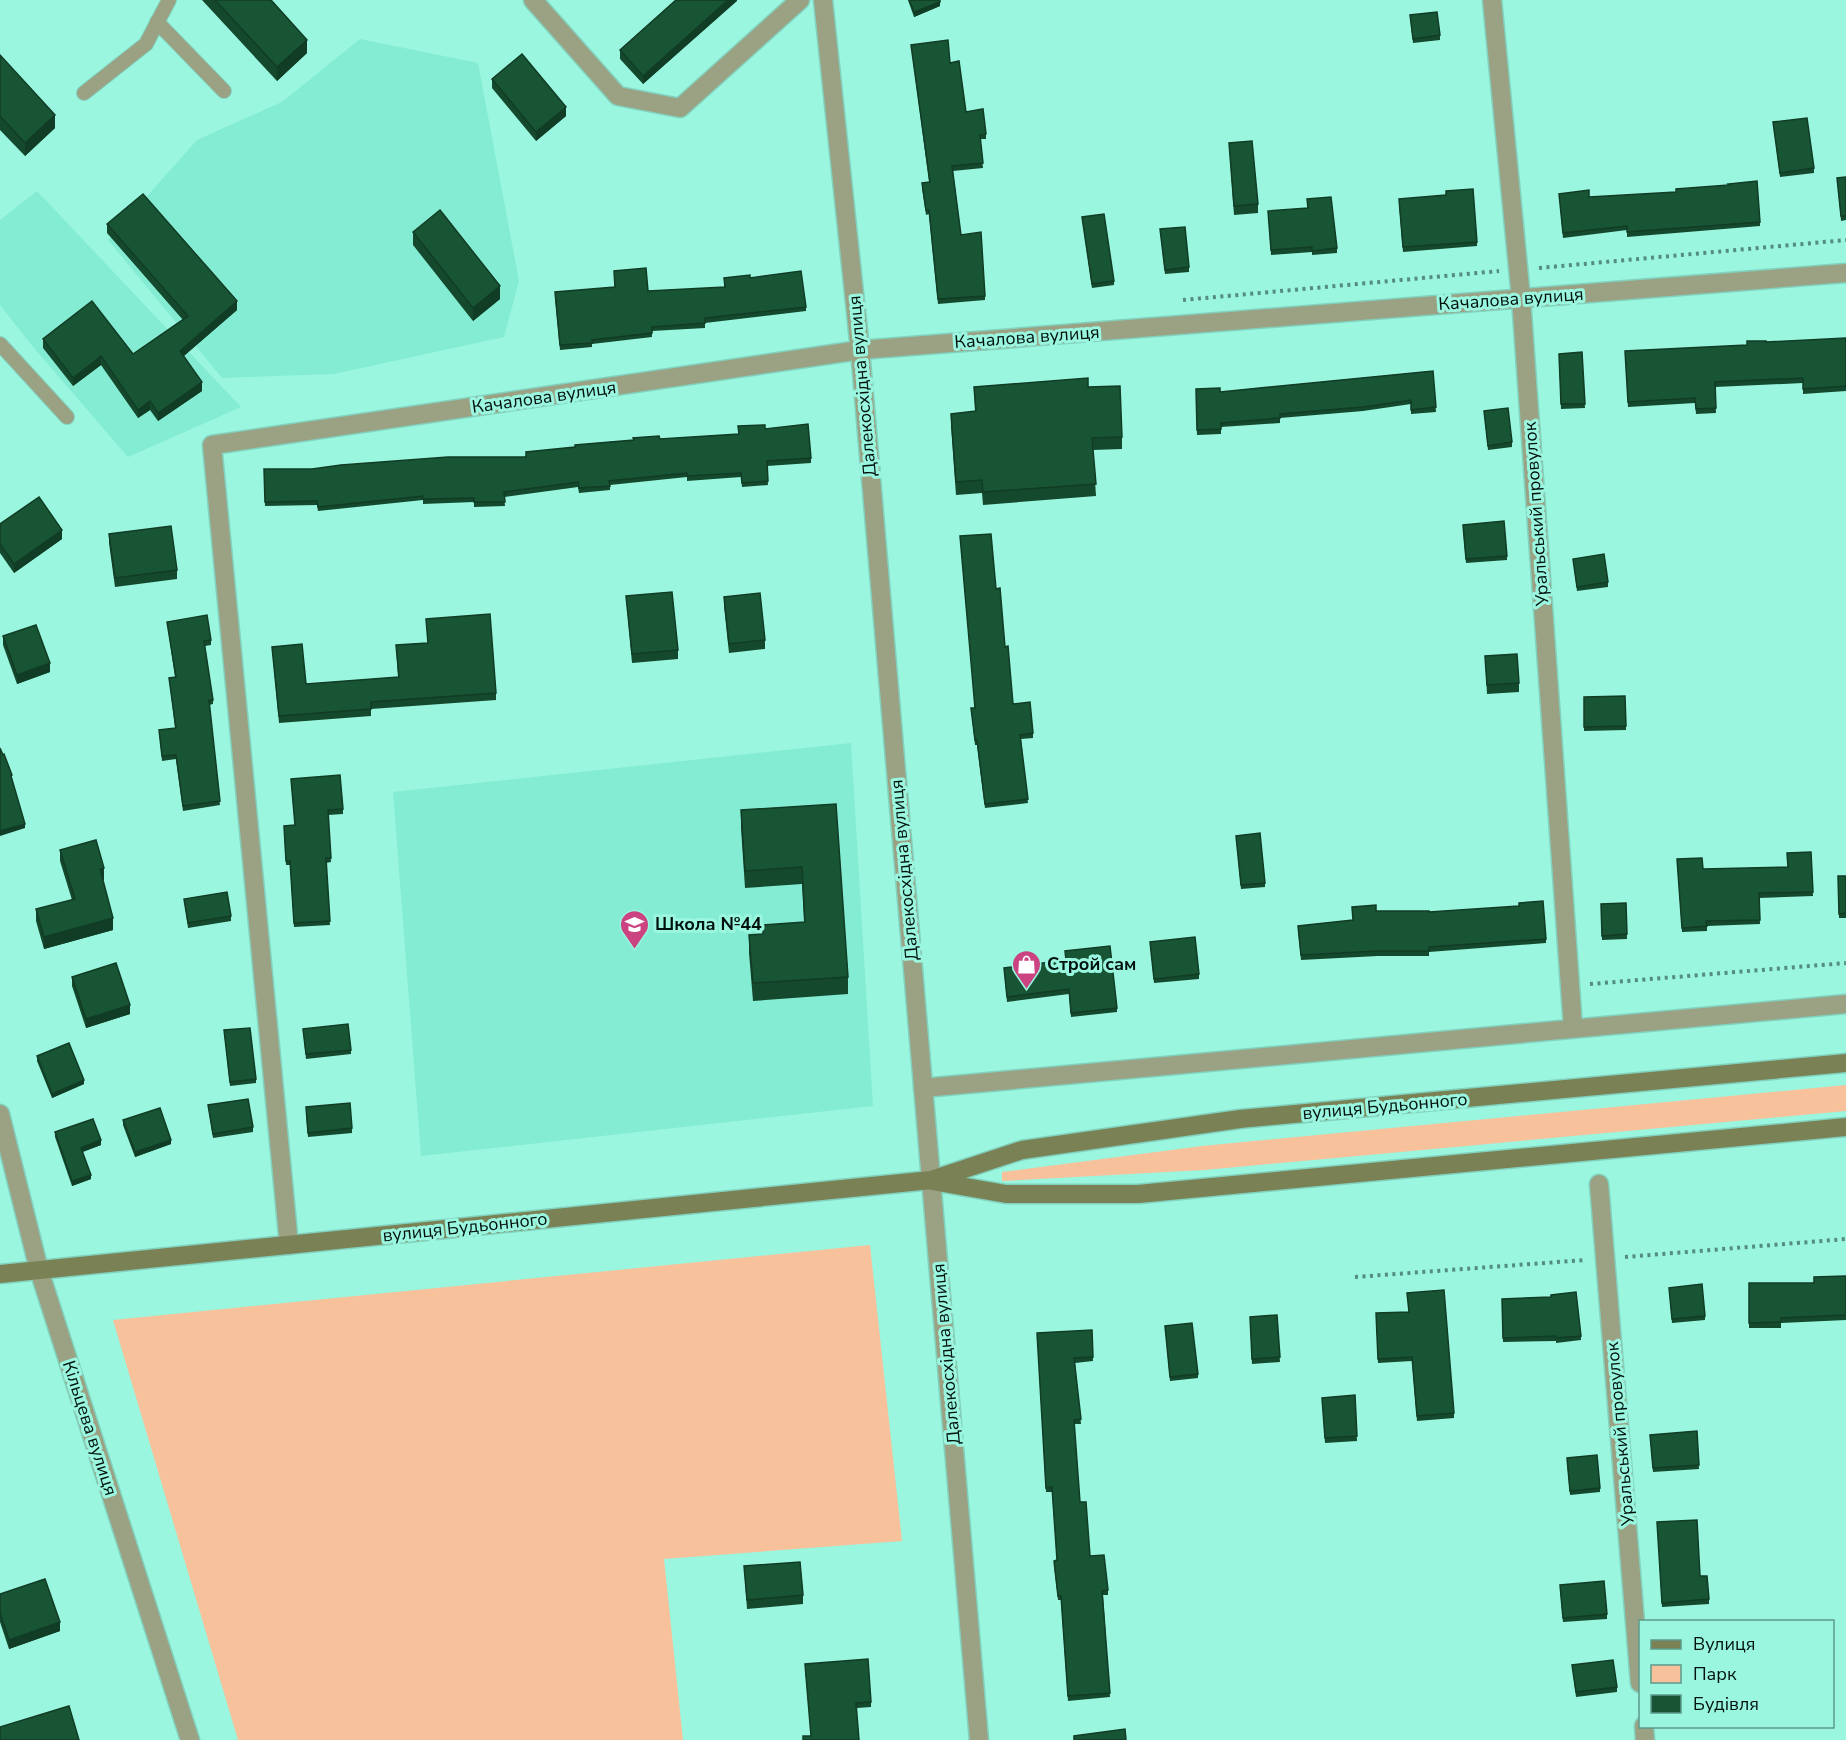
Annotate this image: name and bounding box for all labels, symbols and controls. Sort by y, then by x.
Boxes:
street label: Качалова вулиця [1438,282,1584,316]
street label: Далекосхідна вулиця [842,295,882,477]
street label: Качалова вулиця [954,320,1100,354]
street label: Качалова вулиця [470,375,618,419]
street label: Уральський провулок [1518,421,1554,608]
street label: Далекосхідна вулиця [884,779,924,961]
school or university icon: Школа №44 [618,908,650,950]
place label: Школа №44 [655,912,762,936]
shop icon: Строй сам [1010,948,1042,990]
place label: Строй сам [1047,952,1136,976]
street label: вулиця Будьонного [1301,1087,1469,1125]
street label: вулиця Будьонного [381,1206,549,1248]
street label: Далекосхідна вулиця [926,1263,966,1445]
street label: Уральський провулок [1600,1341,1640,1528]
street label: Кільцева вулиця [57,1357,123,1499]
legend [1639,1620,1834,1728]
text: Вулиця [1693,1632,1755,1656]
text: Парк [1693,1662,1737,1686]
text: Будівля [1693,1692,1759,1716]

